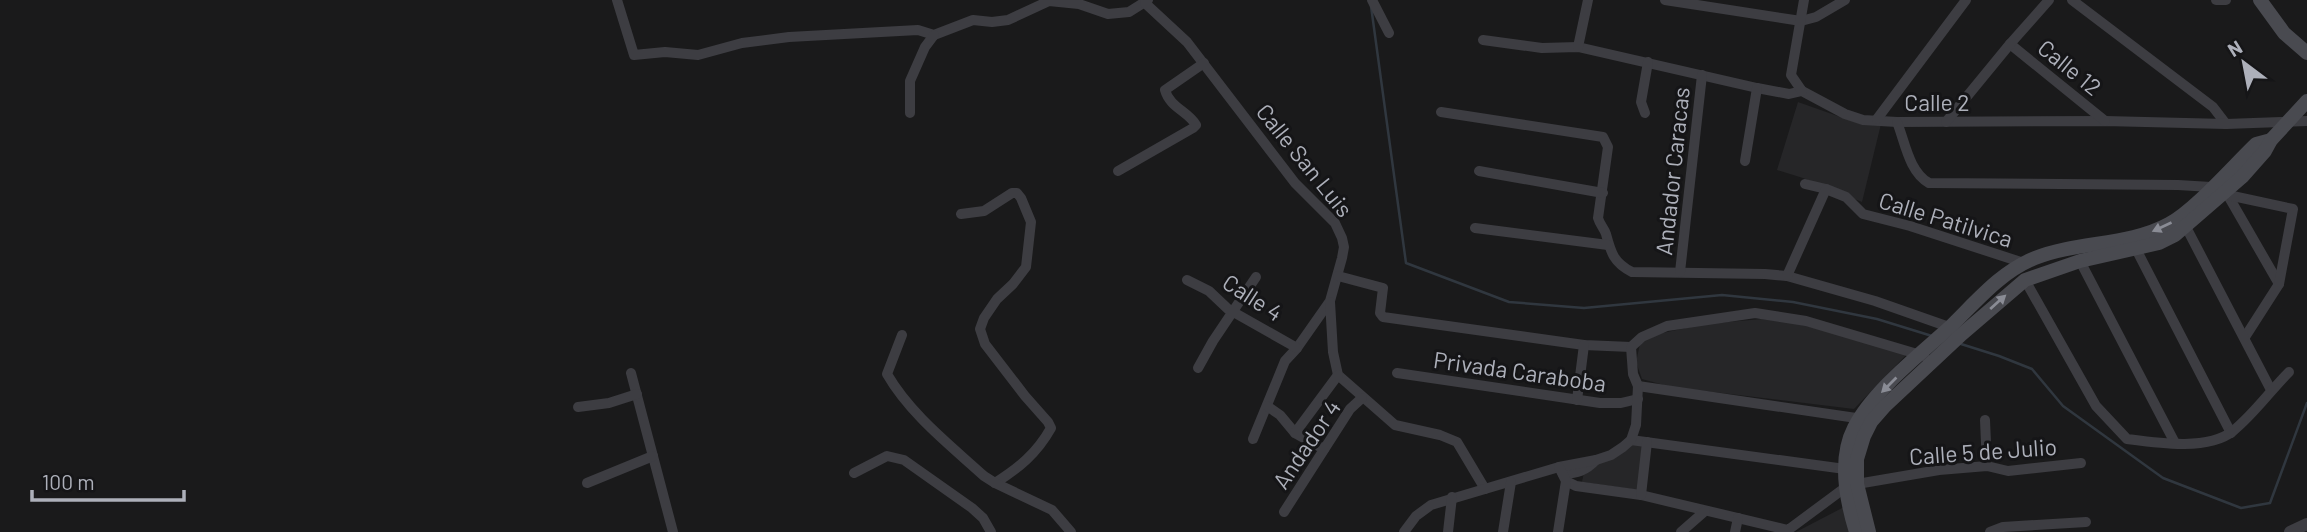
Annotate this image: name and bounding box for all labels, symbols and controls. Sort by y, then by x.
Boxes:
north arrow [2209,28,2279,98]
street label: Calle 12 [2033,33,2107,101]
text: N [2223,35,2246,61]
street label: Andador Caracas [1649,86,1695,256]
street label: Calle 2 [1904,88,1970,116]
street label: Calle San Luis [1251,98,1359,222]
street label: Calle Patilvica [1876,185,2016,253]
one-way arrow [2151,222,2172,233]
street label: Calle 4 [1218,267,1288,327]
one-way arrow [1989,295,2006,310]
street label: Privada Caraboba [1432,345,1608,397]
one-way arrow [1881,376,1897,393]
street label: Andador 4 [1266,394,1346,494]
street label: Calle 5 de Julio [1908,432,2058,470]
scale bar [32,458,184,502]
text: 100 m [42,469,95,494]

